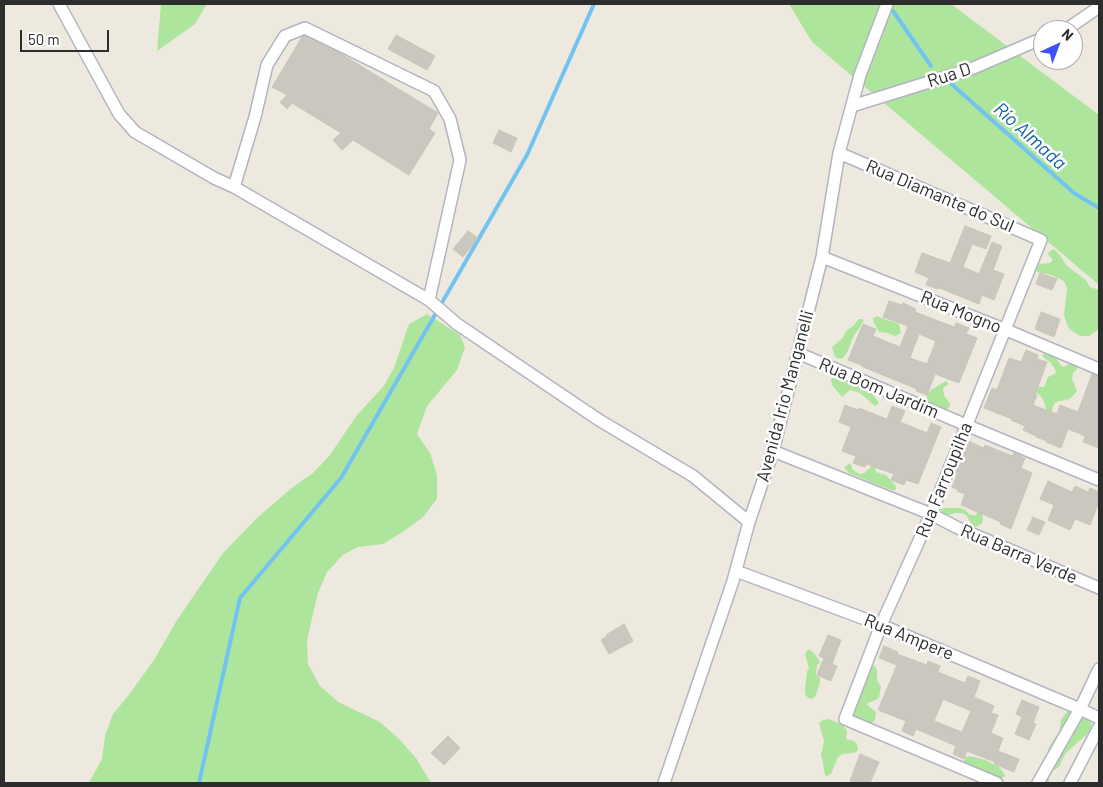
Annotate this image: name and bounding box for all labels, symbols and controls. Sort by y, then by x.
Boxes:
scale bar [22,20,111,52]
north arrow [1033,20,1083,70]
text: N [1059,25,1077,44]
text: 50 m [28,30,60,48]
street label: Rua D [924,58,974,92]
water label: Río Almada [989,98,1071,174]
street label: Rua Diamante do Sul [863,155,1017,237]
street label: Rua Mogno [917,286,1005,338]
street label: Avenida Irio Manganelli [752,308,818,484]
street label: Rua Bom Jardim [816,353,942,423]
street label: Rua Farroupilha [911,419,977,541]
street label: Rua Barra Verde [957,520,1081,588]
street label: Rua Ampere [861,609,957,665]

